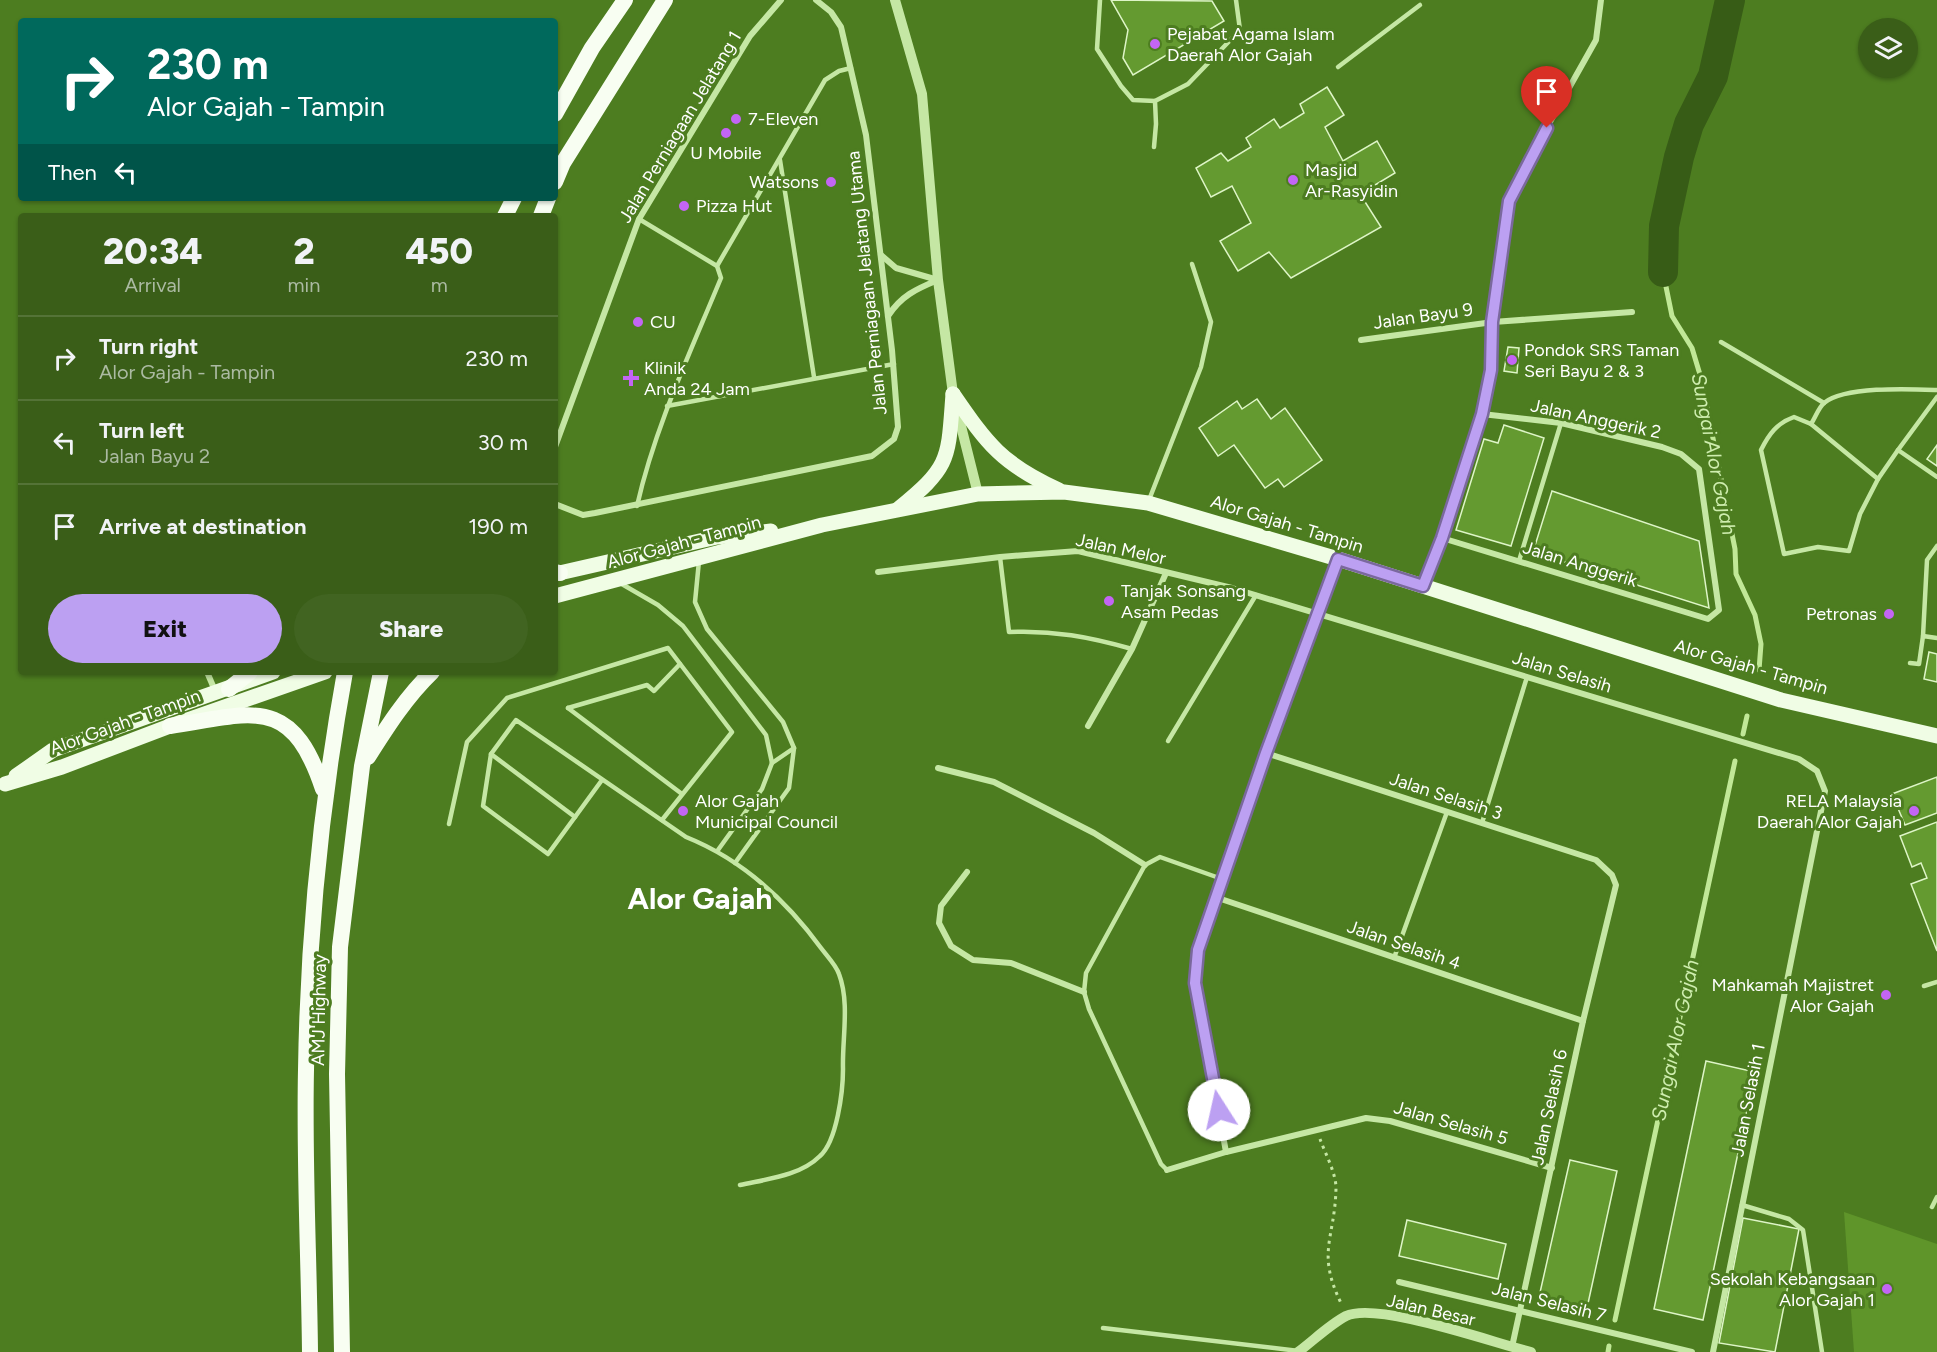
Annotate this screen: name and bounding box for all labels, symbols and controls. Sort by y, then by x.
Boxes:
map controls [1858,18,1918,78]
button: layers [1858,18,1918,78]
place label: Pejabat Agama Islam Daerah Alor Gajah [1167,23,1335,66]
street label: Jalan Perniagaan Jelatang 1 [614,27,746,227]
marker: Pejabat Agama Islam Daerah Alor Gajah [1148,37,1162,51]
text: 230 m [147,39,269,90]
icon: right [48,42,126,120]
pin [1521,66,1572,128]
icon: arrive [1530,75,1563,108]
text: Alor Gajah - Tampin [147,90,385,123]
place label: 7-Eleven [748,108,818,130]
marker: 7-Eleven [729,112,743,126]
marker: U Mobile [719,126,733,140]
place label: U Mobile [690,142,762,164]
street label: Jalan Perniagaan Jelatang Utama [842,150,892,416]
icon: left [109,156,142,189]
text: Then [48,159,97,186]
place label: Masjid Ar-Rasyidin [1305,159,1398,202]
place label: Watsons [749,171,819,193]
marker: Masjid Ar-Rasyidin [1286,173,1300,187]
marker: Watsons [824,175,838,189]
place label: Pizza Hut [696,195,772,217]
marker: Pizza Hut [677,199,691,213]
text: 20:34 [103,230,203,273]
text: 2 [293,230,315,273]
text: 450 [405,230,473,273]
text: Arrival [125,273,181,297]
text: min [288,273,320,297]
text: m [431,273,448,297]
street label: Jalan Bayu 9 [1372,298,1474,334]
place label: CU [650,311,676,333]
marker: CU [631,315,645,329]
text: Turn right [99,333,198,360]
place label: Pondok SRS Taman Seri Bayu 2 & 3 [1524,339,1679,382]
icon: right [48,342,81,375]
text: 230 m [465,345,528,372]
marker: Pondok SRS Taman Seri Bayu 2 & 3 [1505,353,1519,367]
place label: Klinik Anda 24 Jam [644,357,750,400]
text: Alor Gajah - Tampin [99,360,275,384]
marker: Klinik Anda 24 Jam [622,369,640,387]
water label: Sungai Alor Gajah [1687,371,1741,537]
street label: Jalan Anggerik 2 [1529,394,1663,444]
text: Turn left [99,417,185,444]
icon: left [48,426,81,459]
text: 30 m [478,429,528,456]
text: Jalan Bayu 2 [99,444,210,468]
street label: Alor Gajah - Tampin [1208,490,1366,558]
icon: arrive [48,510,81,543]
street label: Alor Gajah - Tampin [605,511,763,573]
text: Arrive at destination [99,513,307,540]
text: 190 m [468,513,528,540]
street label: Jalan Melor [1074,529,1168,569]
street label: Jalan Anggerik [1520,536,1640,592]
place label: Tanjak Sonsang Asam Pedas [1121,580,1246,623]
button: Exit [48,594,282,663]
button: Share [294,594,528,663]
marker: Tanjak Sonsang Asam Pedas [1102,594,1116,608]
place label: Petronas [1806,603,1877,625]
marker: Petronas [1882,607,1896,621]
street label: Alor Gajah - Tampin [1672,635,1830,699]
street label: Jalan Selasih [1510,646,1614,698]
street label: Alor Gajah - Tampin [47,685,203,759]
street label: Jalan Selasih 3 [1387,767,1505,825]
place label: Alor Gajah Municipal Council [695,790,838,833]
place label: RELA Malaysia Daerah Alor Gajah [1757,790,1902,833]
marker: Alor Gajah Municipal Council [676,804,690,818]
marker: RELA Malaysia Daerah Alor Gajah [1907,804,1921,818]
district label: Alor Gajah [628,880,772,917]
street label: Jalan Selasih 4 [1344,915,1464,975]
street label: AMJ Highway [307,953,331,1066]
water label: Sungai Alor Gajah [1646,957,1704,1123]
place label: Mahkamah Majistret Alor Gajah [1712,974,1874,1017]
marker: Mahkamah Majistret Alor Gajah [1879,988,1893,1002]
street label: Jalan Selasih 1 [1726,1042,1770,1158]
street label: Jalan Selasih 6 [1526,1047,1572,1167]
position arrow [1187,1078,1251,1142]
street label: Jalan Selasih 5 [1391,1096,1511,1150]
place label: Sekolah Kebangsaan Alor Gajah 1 [1710,1268,1875,1311]
street label: Jalan Selasih 7 [1490,1277,1609,1327]
marker: Sekolah Kebangsaan Alor Gajah 1 [1880,1282,1894,1296]
street label: Jalan Besar [1384,1289,1478,1331]

